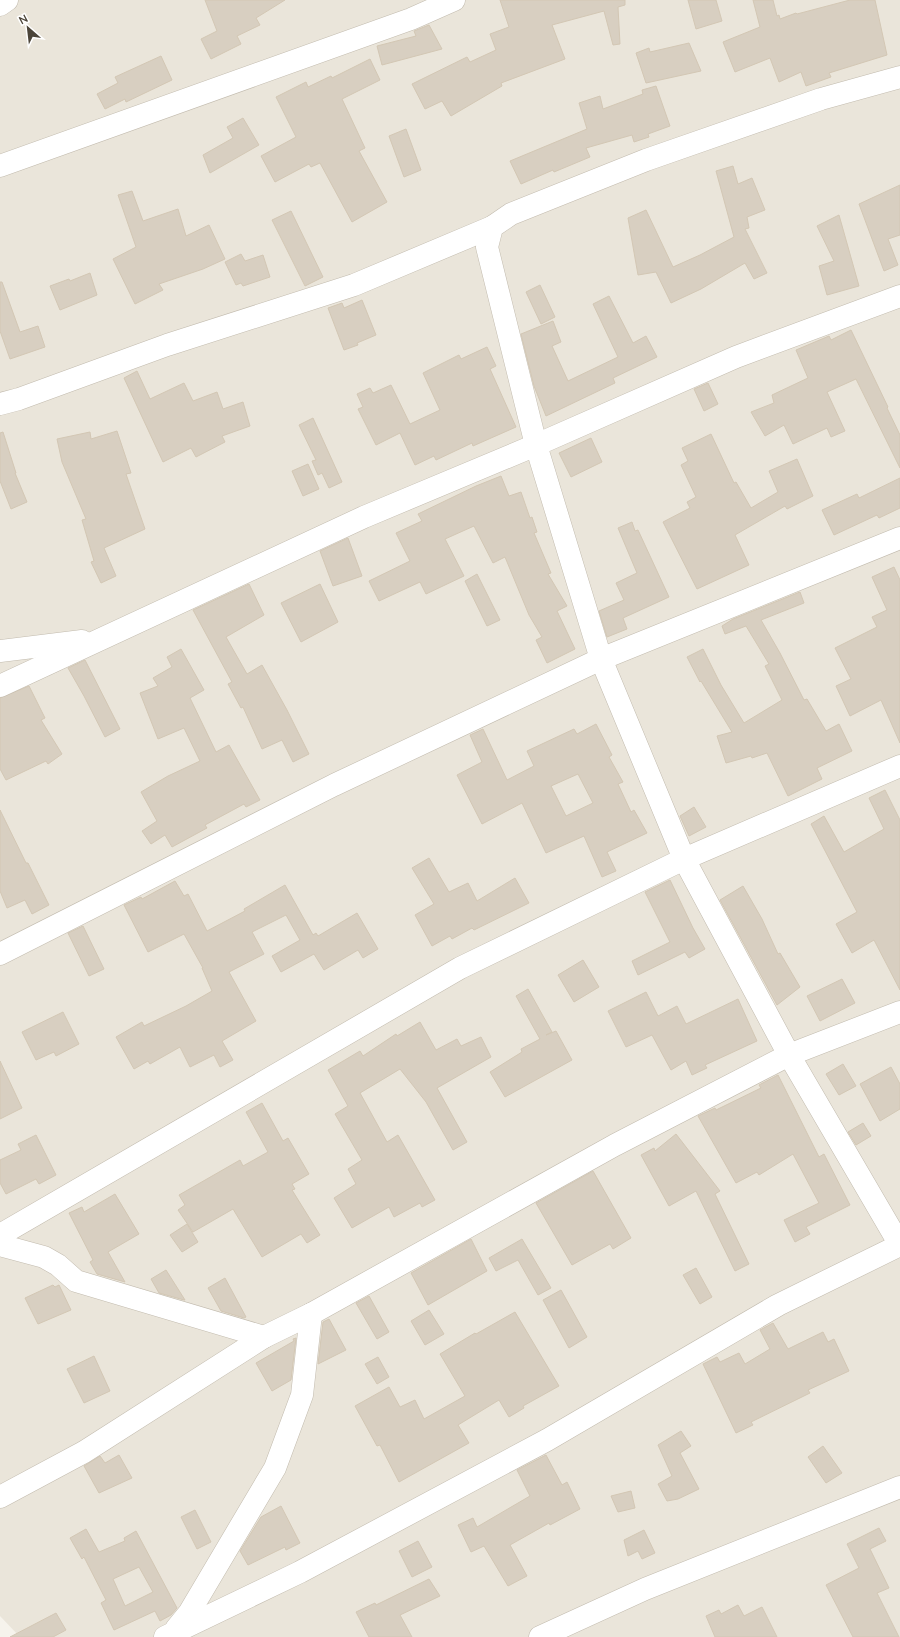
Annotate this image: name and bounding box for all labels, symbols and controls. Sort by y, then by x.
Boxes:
north arrow [8,8,48,48]
text: N [16,11,31,28]

